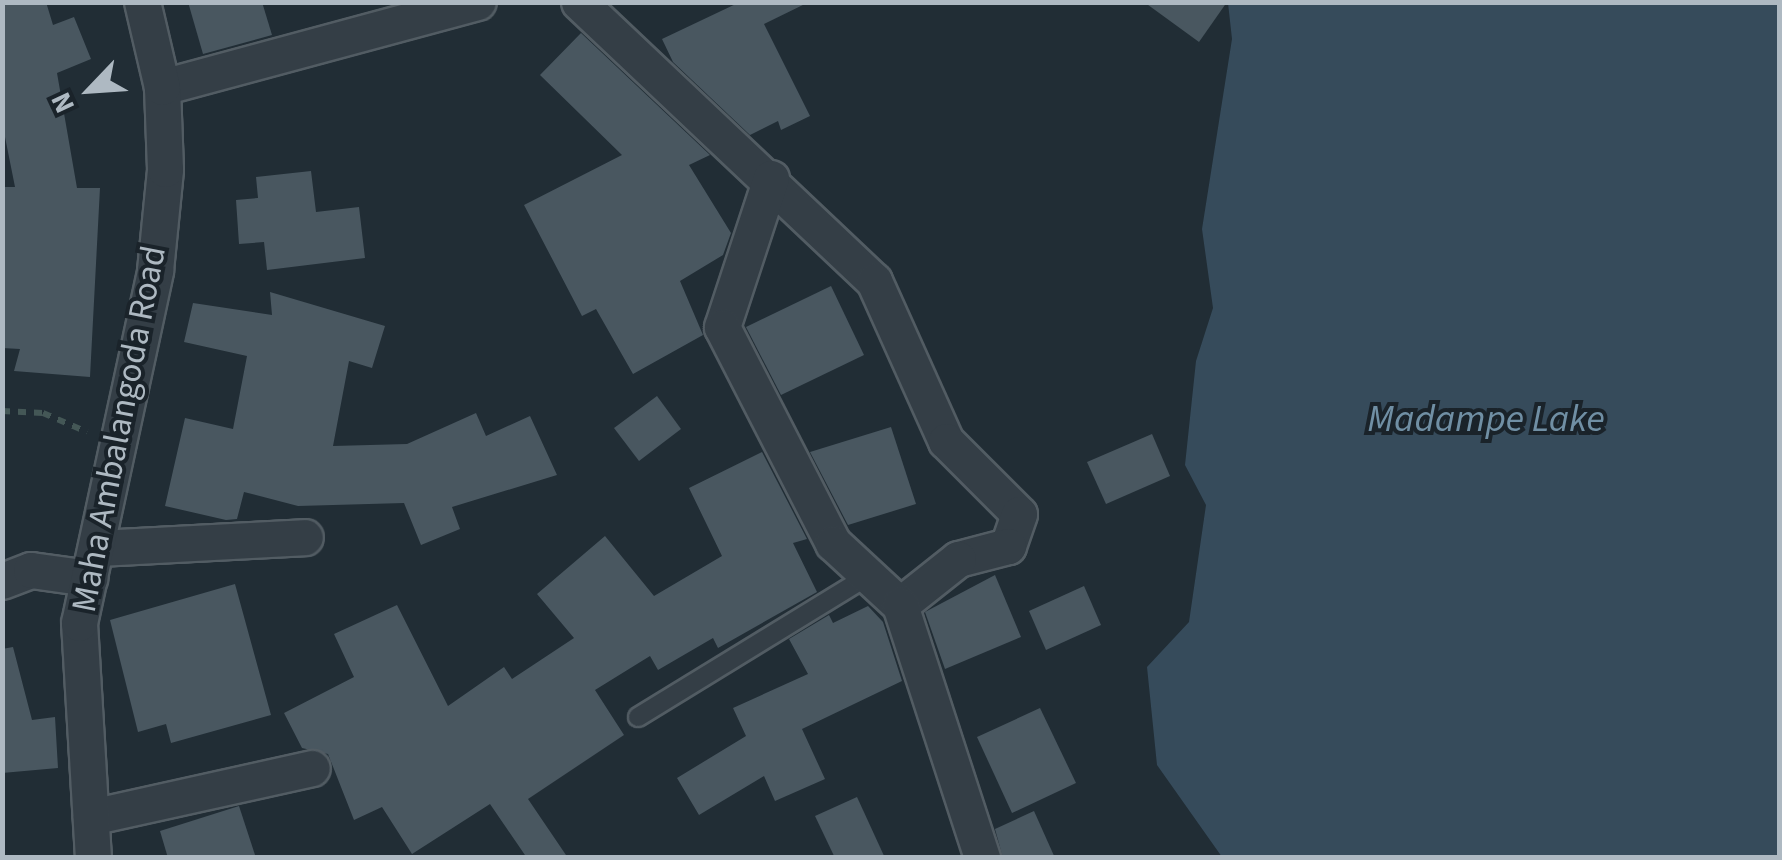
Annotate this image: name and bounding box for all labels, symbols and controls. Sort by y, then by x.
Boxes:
north arrow [40,40,140,140]
text: N [41,86,85,120]
street label: Maha Ambalangoda Road [63,242,175,616]
water label: Madampe Lake [1367,397,1605,443]

